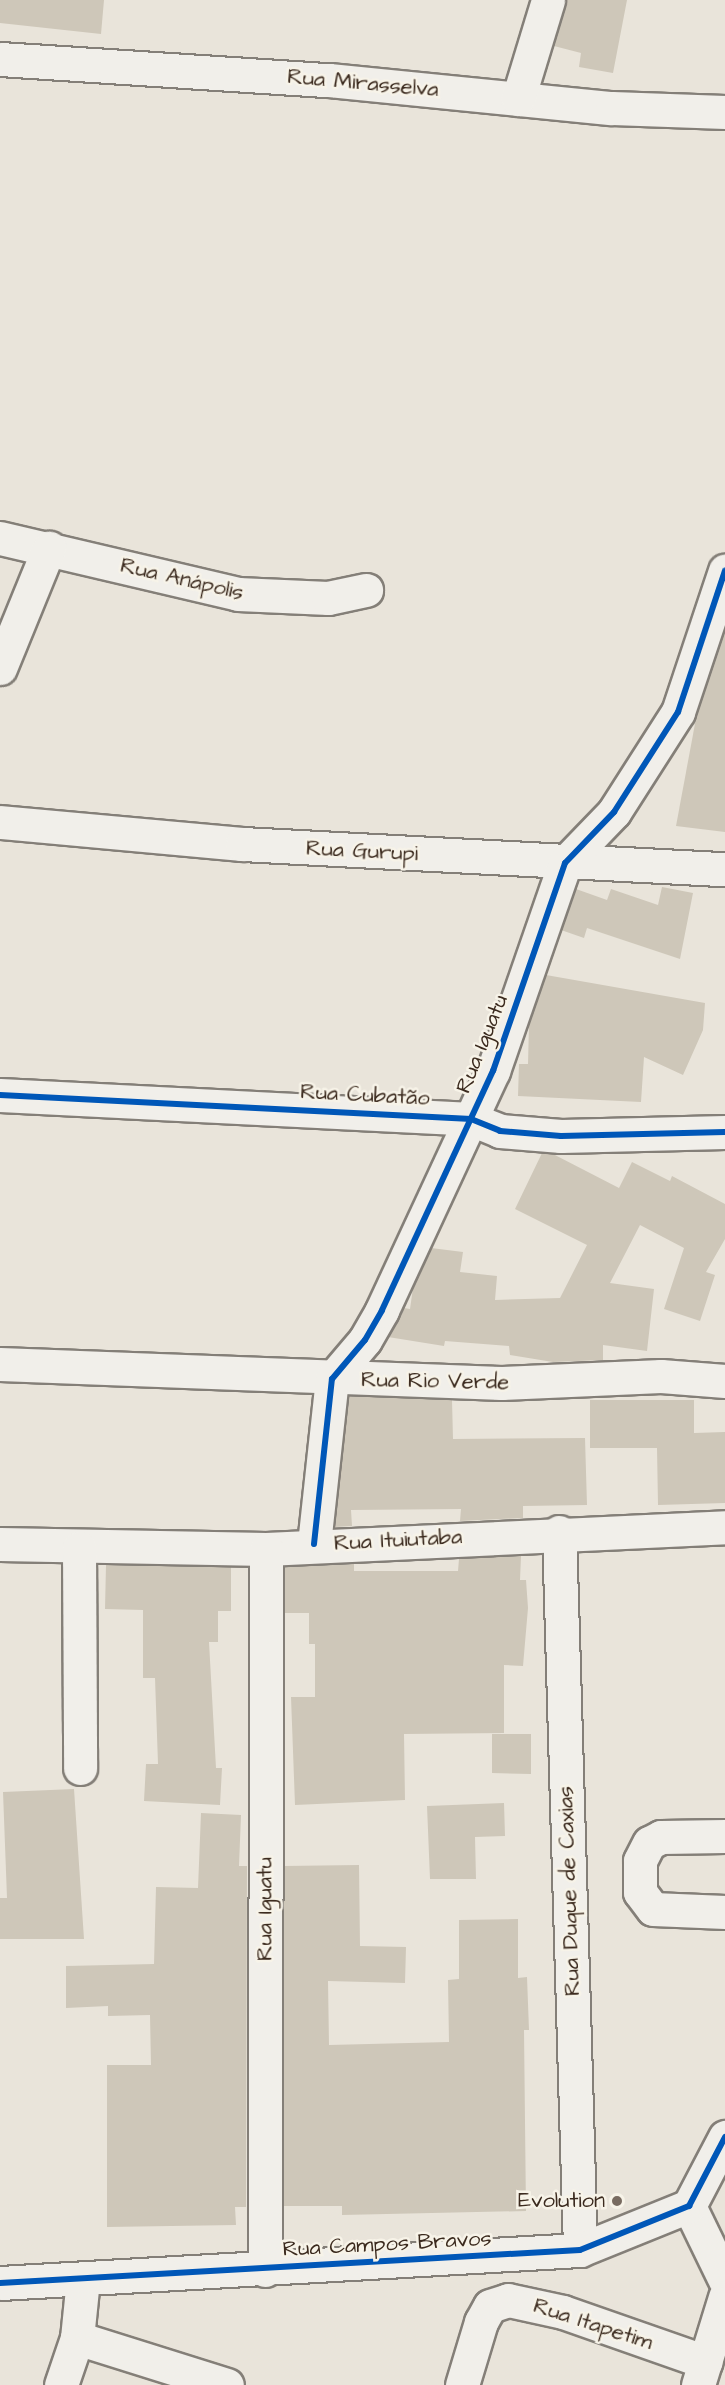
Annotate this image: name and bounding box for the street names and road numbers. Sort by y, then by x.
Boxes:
street label: Rua Mirasselva [286,63,440,103]
street label: Rua Anápolis [118,552,246,606]
street label: Rua Gurupi [305,835,419,867]
street label: Rua Iguatu [450,991,514,1097]
street label: Rua Cubatão [300,1078,430,1112]
street label: Rua Rio Verde [361,1367,509,1395]
street label: Rua Ituiutaba [333,1523,463,1557]
street label: Rua Duque de Caxias [552,1786,586,1996]
street label: Rua Iguatu [252,1857,278,1961]
street label: Rua Campos Bravos [282,2225,492,2263]
street label: Rua Itapetim [530,2292,656,2356]

